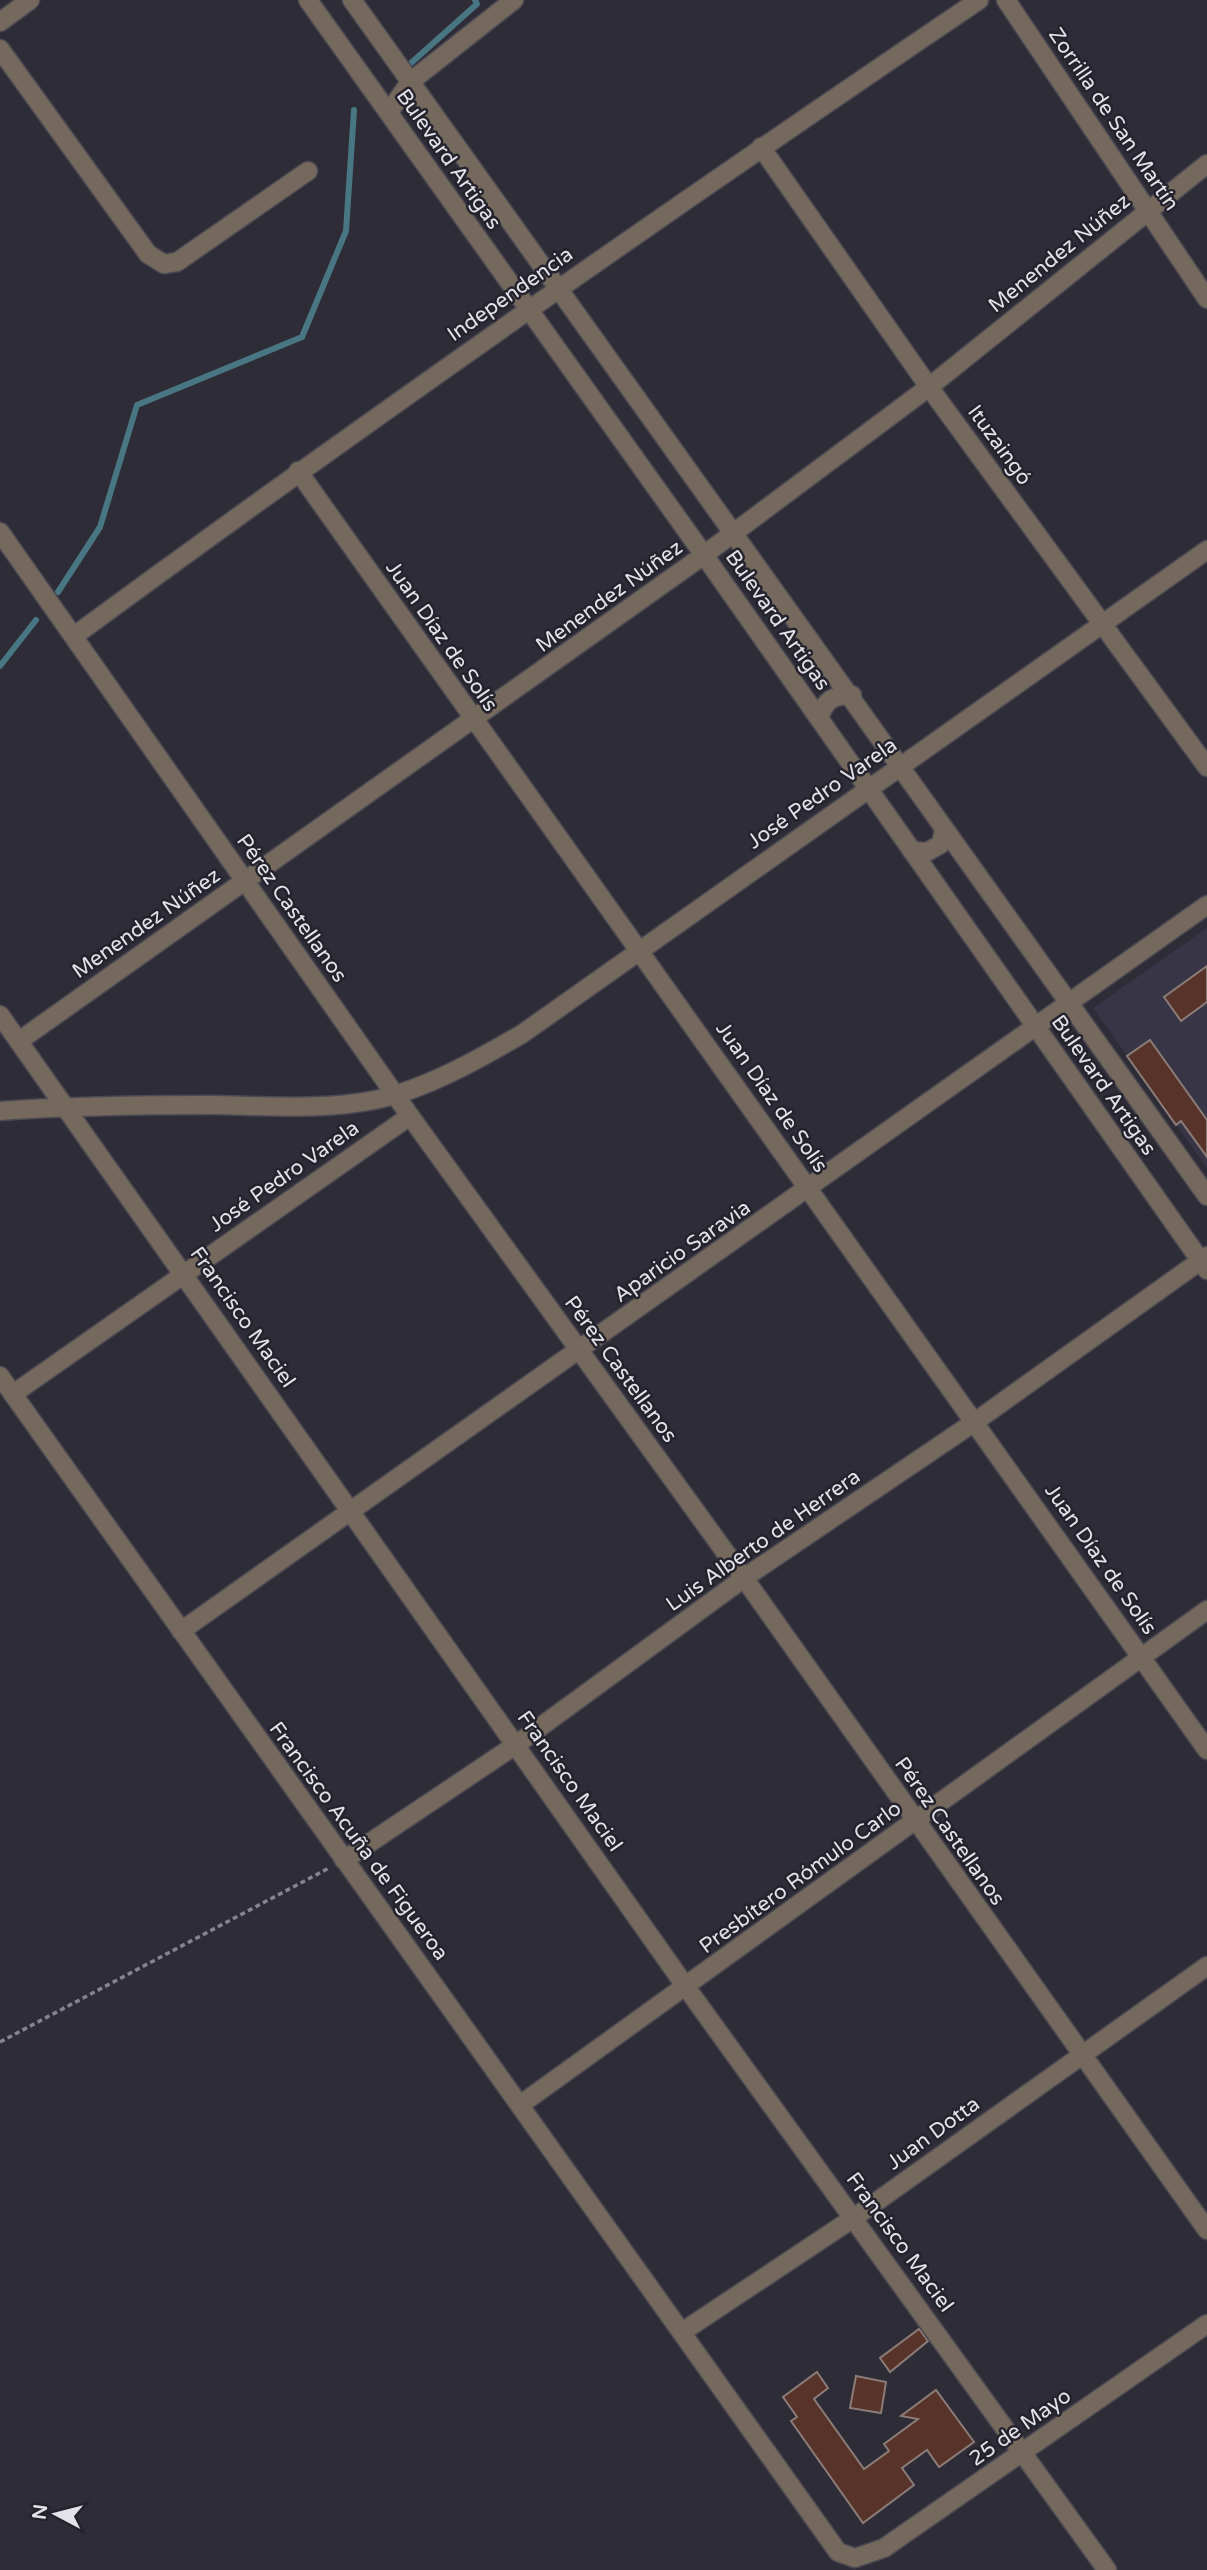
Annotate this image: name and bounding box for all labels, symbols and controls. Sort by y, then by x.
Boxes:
street label: Zorrilla de San Martín [1043,23,1184,215]
street label: Bulevard Artigas [391,84,506,234]
street label: Menendez Núñez [983,189,1135,318]
street label: Independencia [443,242,578,347]
street label: Ituzaingó [962,400,1037,490]
street label: Menendez Núñez [531,535,687,658]
street label: Bulevard Artigas [720,545,835,695]
street label: Juan Díaz de Solís [380,556,503,716]
street label: José Pedro Varela [743,732,902,854]
street label: Pérez Castellanos [231,829,352,987]
street label: Menendez Núñez [67,863,225,984]
street label: Bulevard Artigas [1046,1010,1161,1160]
street label: Juan Díaz de Solís [710,1017,833,1177]
street label: José Pedro Varela [205,1115,364,1237]
street label: Aparicio Saravia [609,1195,755,1308]
street label: Francisco Maciel [185,1242,301,1393]
street label: Pérez Castellanos [559,1291,682,1448]
street label: Luis Alberto de Herrera [661,1464,865,1617]
street label: Juan Díaz de Solís [1039,1479,1162,1639]
street label: Francisco Maciel [512,1706,628,1857]
street label: Francisco Acuña de Figueroa [264,1717,454,1965]
street label: Pérez Castellanos [889,1752,1010,1910]
street label: Presbítero Rómulo Carlo [694,1796,906,1959]
street label: Juan Dotta [882,2091,985,2175]
street label: Francisco Maciel [841,2168,959,2317]
street label: 25 de Mayo [965,2383,1076,2472]
north arrow [21,2479,91,2549]
text: N [28,2503,52,2521]

